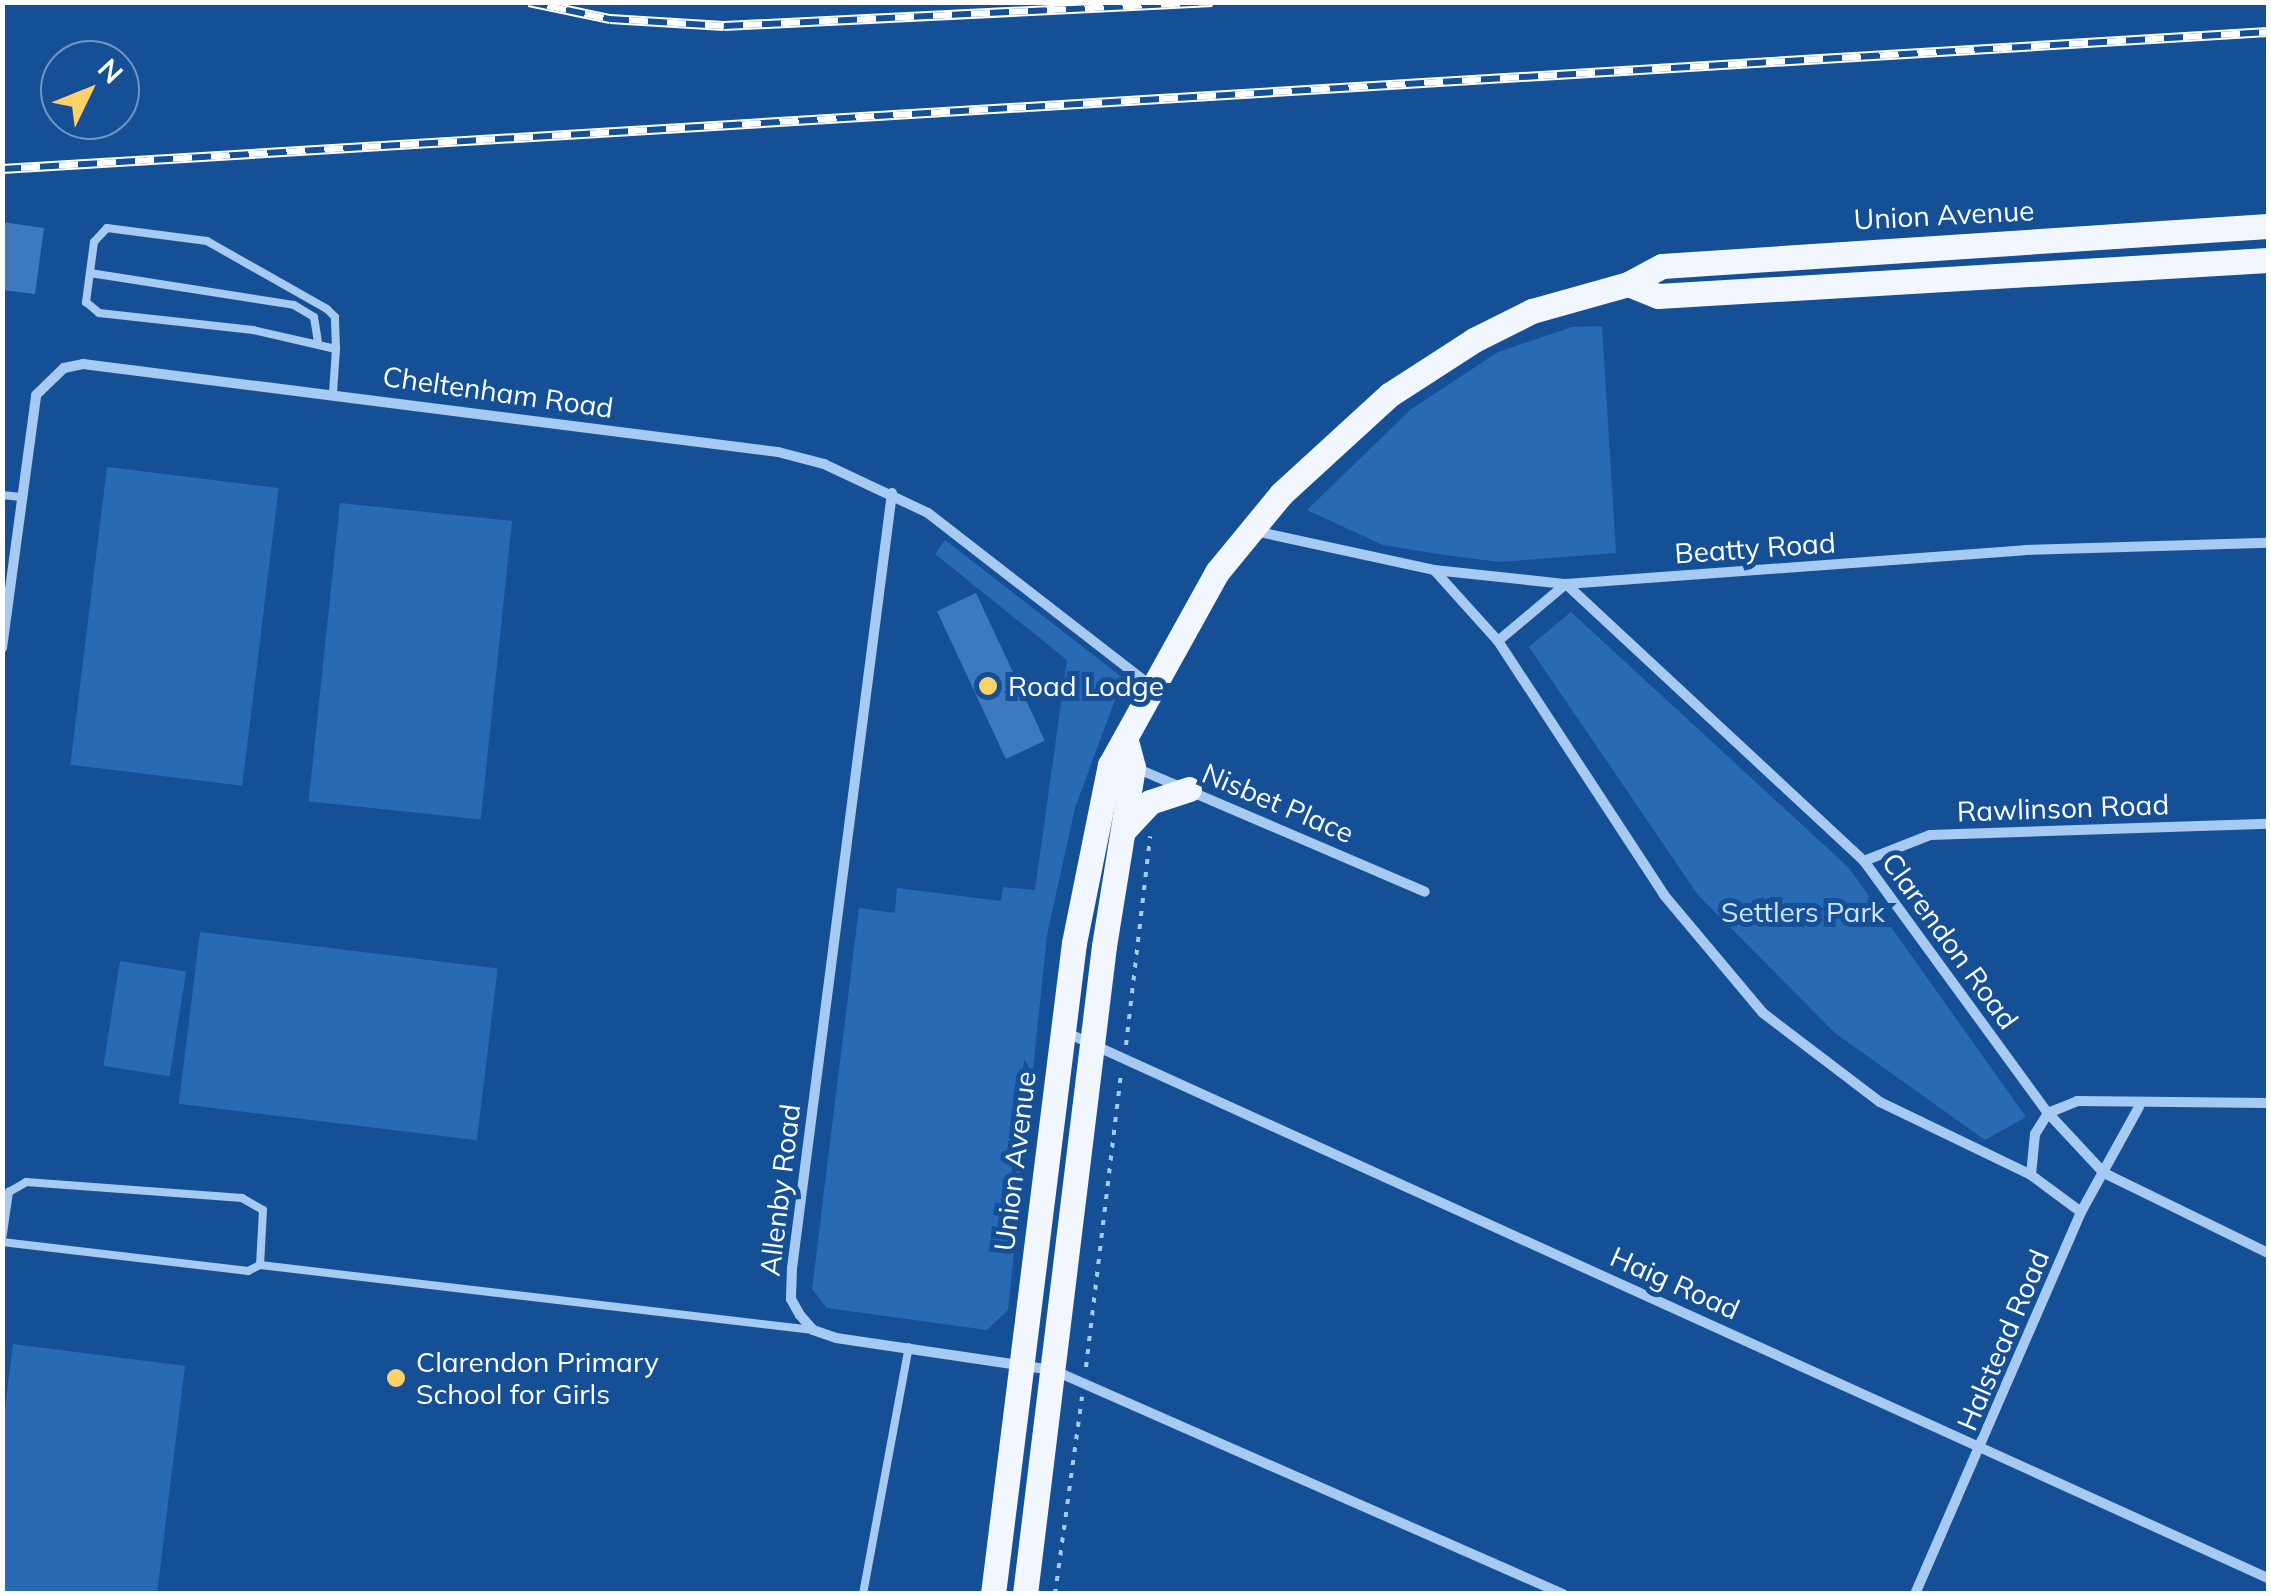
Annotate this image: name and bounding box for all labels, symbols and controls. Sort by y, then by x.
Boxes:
north arrow [40,40,140,140]
text: N [91,51,131,90]
street label: Union Avenue [1853,193,2035,237]
street label: Cheltenham Road [381,359,615,425]
street label: Beatty Road [1673,526,1837,570]
place label: Road Lodge [1008,669,1164,703]
marker: Road Lodge [977,675,999,697]
street label: Nisbet Place [1197,756,1359,850]
street label: Rawlinson Road [1956,788,2170,828]
street label: Clarendon Road [1875,846,2025,1036]
park label: Settlers Park [1721,895,1885,929]
street label: Union Avenue [987,1069,1043,1253]
street label: Allenby Road [753,1102,807,1278]
street label: Haig Road [1605,1240,1745,1326]
street label: Halstead Road [1950,1245,2056,1435]
place label: Clarendon Primary School for Girls [416,1345,659,1411]
marker: Clarendon Primary School for Girls [385,1367,407,1389]

